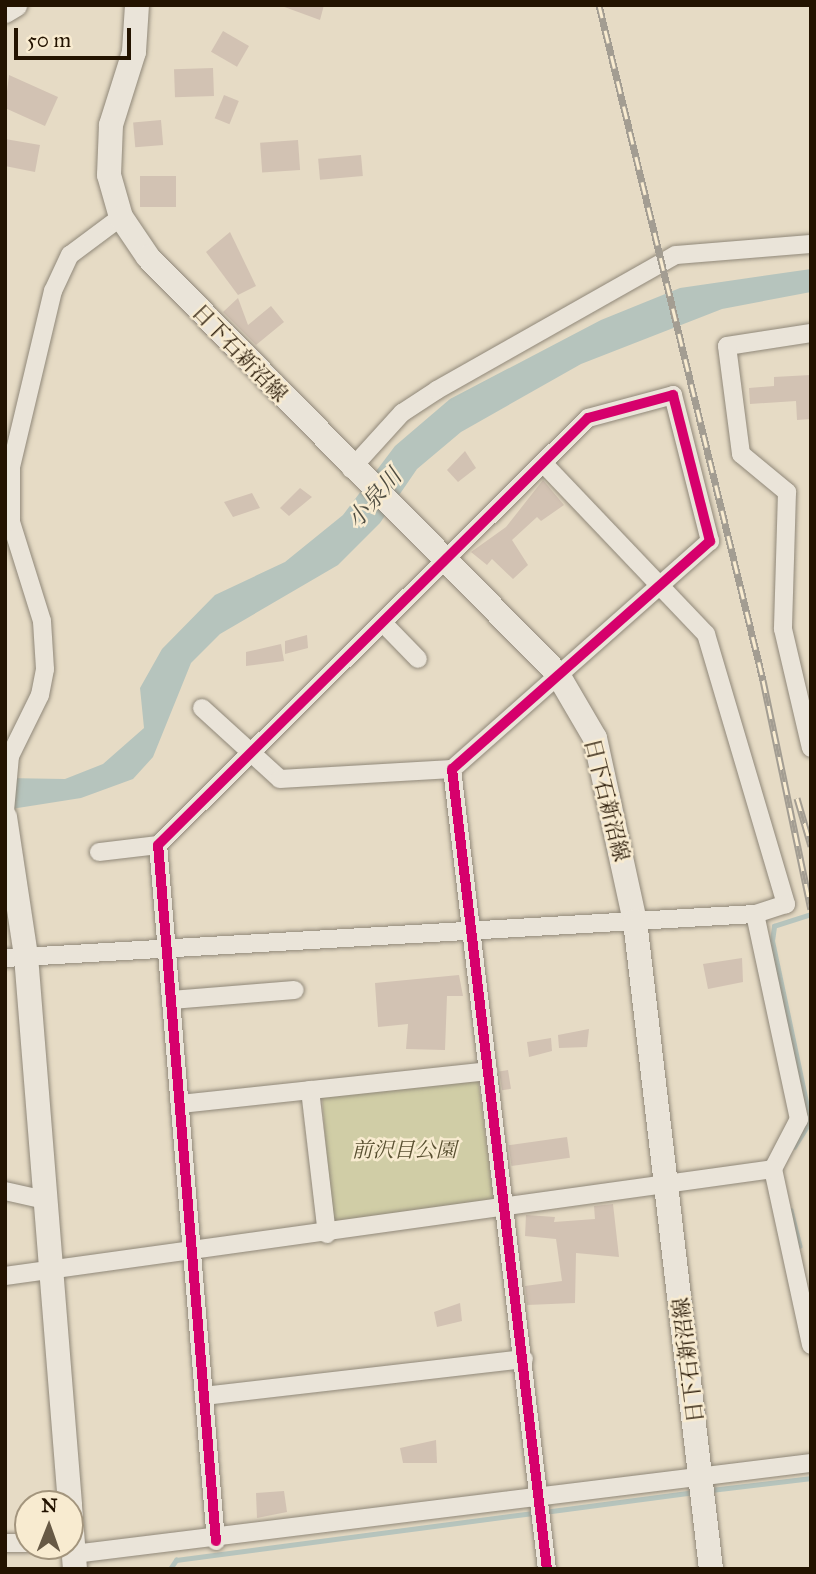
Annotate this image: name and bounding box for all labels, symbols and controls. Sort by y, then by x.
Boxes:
scale bar [18,14,135,58]
text: 50 m [27,27,71,53]
street label: 日下石新沼線 [187,299,293,407]
water label: 小泉川 [341,463,407,533]
street label: 日下石新沼線 [580,736,634,864]
park label: 前沢目公園 [352,1137,456,1163]
street label: 日下石新沼線 [668,1296,708,1424]
north arrow [14,1490,84,1560]
text: N [41,1494,58,1517]

